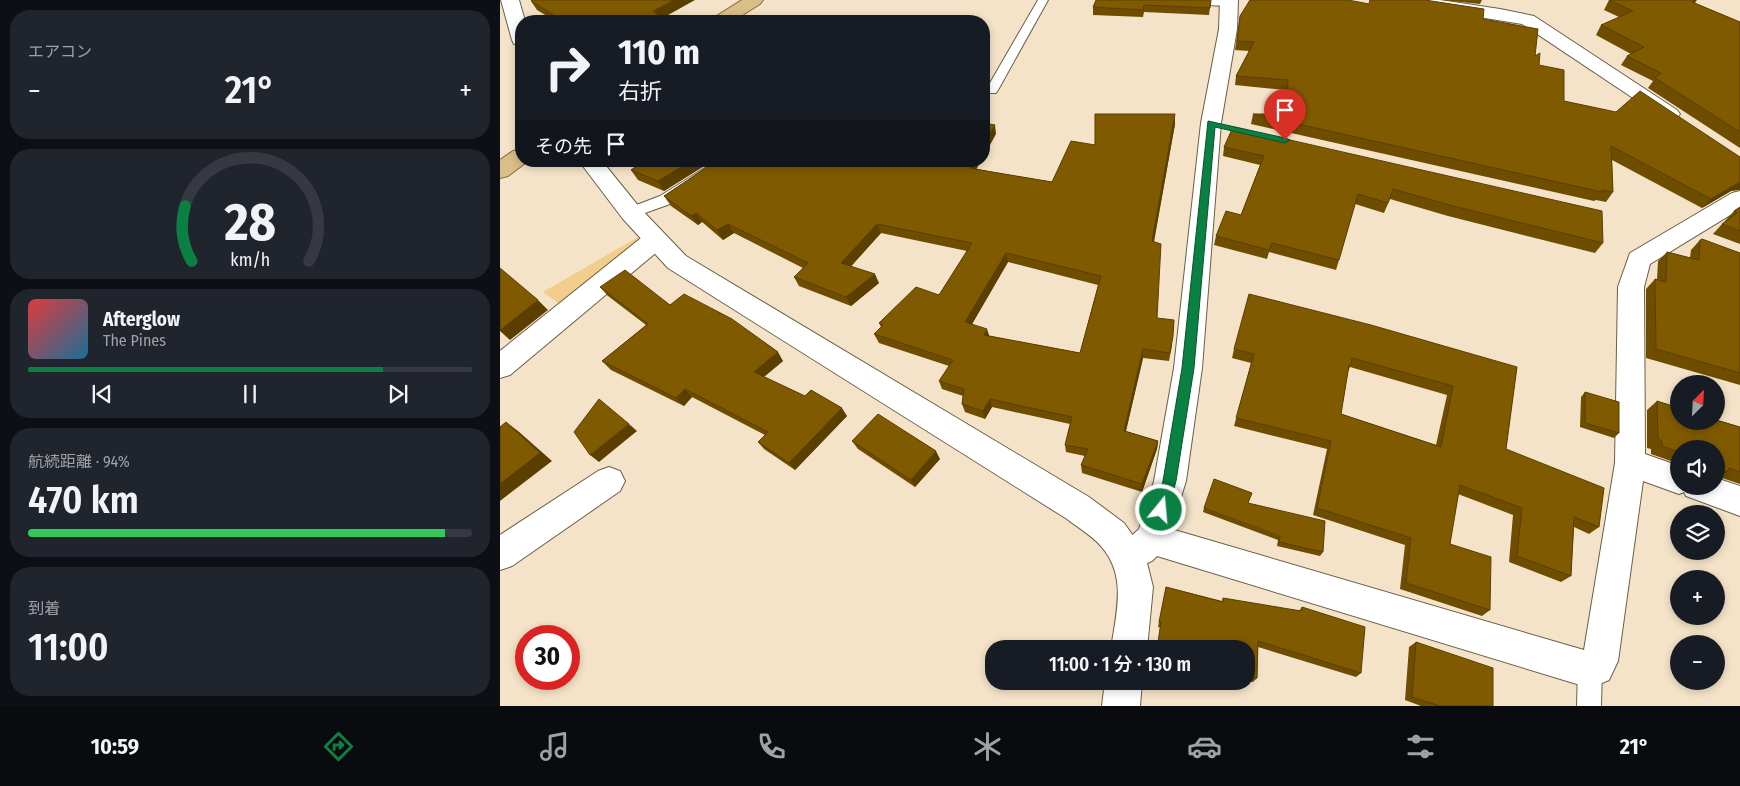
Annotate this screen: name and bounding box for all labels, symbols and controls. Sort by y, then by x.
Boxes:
text: 110 m [618,31,700,73]
icon: right [535,35,600,100]
text: エアコン [28,42,92,61]
text: 21° [225,67,275,113]
text: − [28,74,41,107]
text: + [459,74,472,107]
text: 右折 [618,78,662,105]
pin [1264,89,1306,140]
icon: arrive [1271,96,1299,124]
icon: arrive [602,130,630,158]
text: その先 [535,135,592,158]
text: 28 [223,191,276,254]
text: km/h [230,249,270,271]
text: Afterglow [103,308,180,331]
text: The Pines [103,331,166,350]
north arrow [1670,375,1725,430]
map controls [1670,375,1725,690]
icon: previous [88,380,116,408]
icon: pause [236,380,264,408]
icon: next [384,380,412,408]
button: sound [1670,440,1725,495]
text: 航続距離 · 94% [28,452,130,471]
text: 470 km [28,477,139,523]
position arrow [1134,483,1186,535]
button: layers [1670,505,1725,560]
button: + [1670,570,1725,625]
text: 到着 [28,599,60,618]
text: 11:00 [28,624,109,670]
speed limit sign: 30 [515,625,580,690]
button: − [1670,635,1725,690]
text: 11:00 · 1 分 · 130 m [1049,653,1191,676]
icon: directions [321,729,356,764]
icon: music [537,729,572,764]
icon: phone [754,729,789,764]
icon: climate [970,729,1005,764]
icon: car [1187,729,1222,764]
icon: filters [1403,729,1438,764]
text: 10:59 [91,733,139,760]
text: 21° [1620,733,1649,760]

